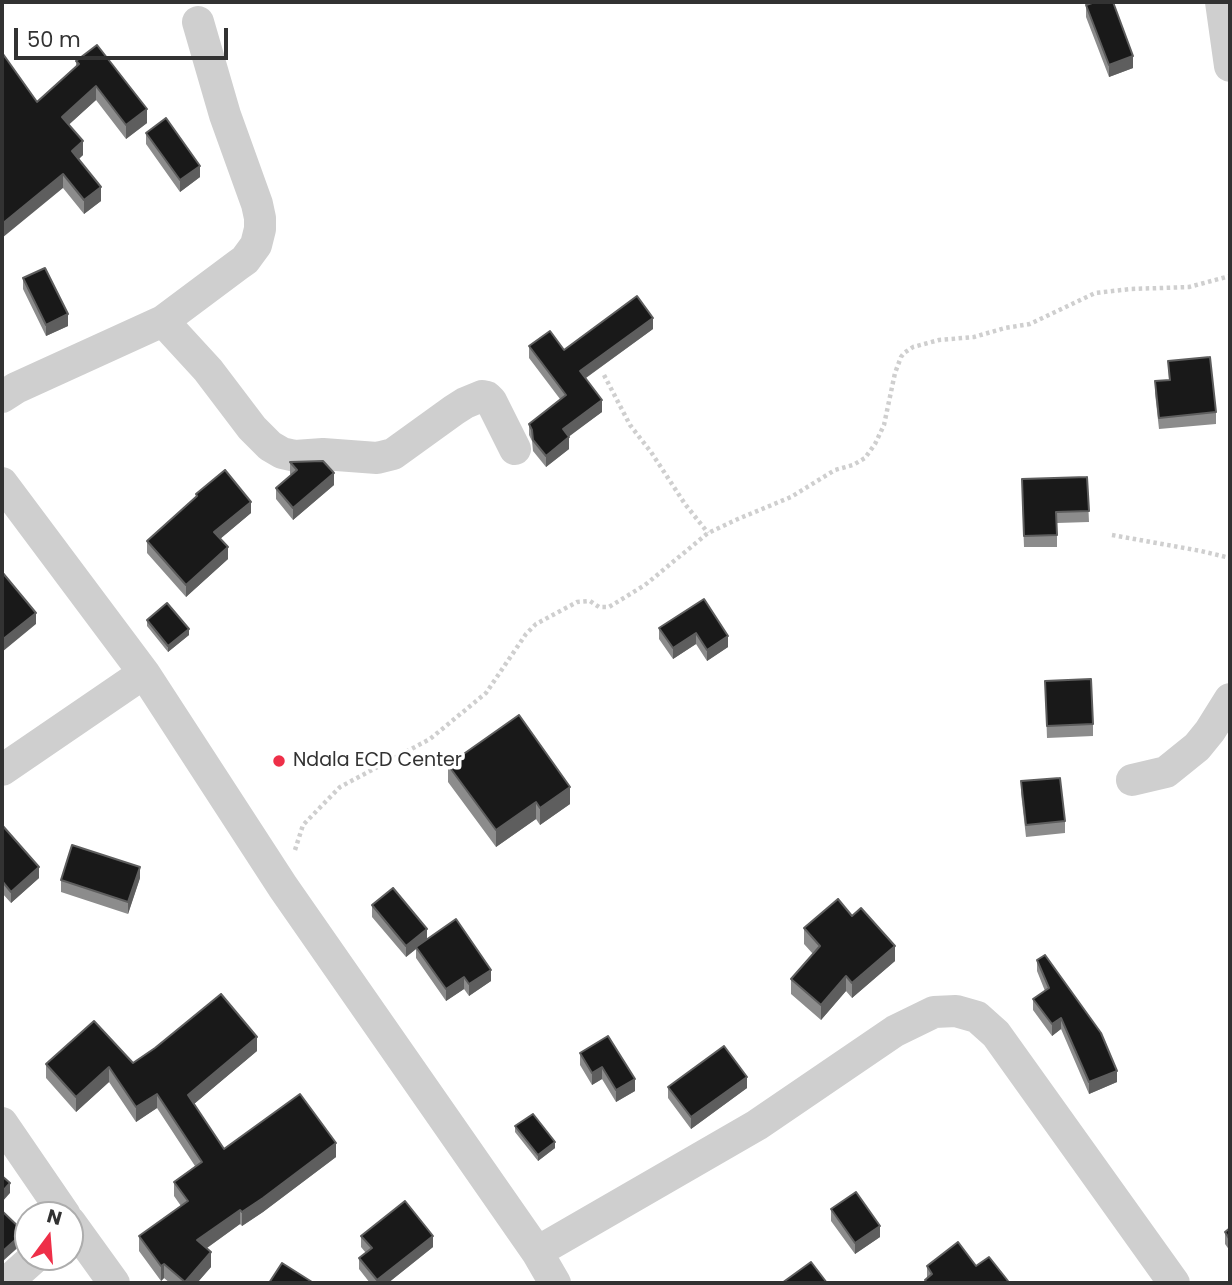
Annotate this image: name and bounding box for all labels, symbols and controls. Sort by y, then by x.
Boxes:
scale bar [18,14,231,58]
text: 50 m [27,25,81,54]
place label: Ndala ECD Center [293,750,462,772]
marker: Ndala ECD Center [271,753,287,769]
north arrow [14,1201,84,1271]
text: N [44,1202,65,1232]

